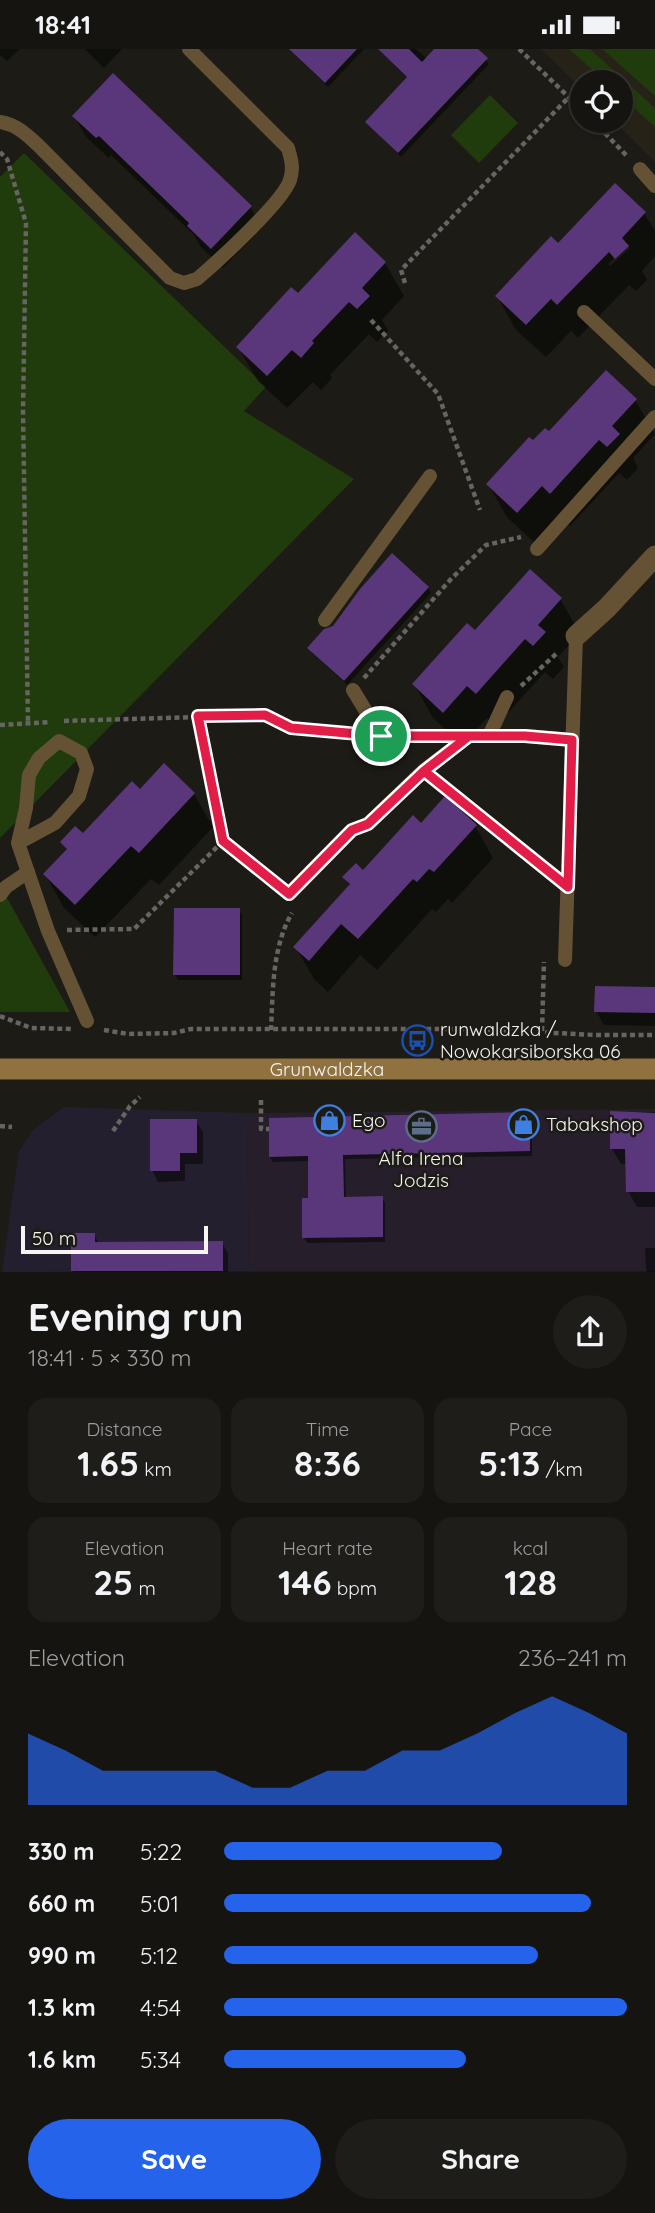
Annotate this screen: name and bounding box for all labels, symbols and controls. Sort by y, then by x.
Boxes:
text: 18:41 [35,8,91,41]
map controls [570,70,633,133]
button: locate [570,70,633,133]
pin [351,706,411,766]
icon: arrive [362,717,400,755]
place label: runwaldzka / Nowokarsiborska 06 [440,1017,621,1063]
bus stop icon: runwaldzka / Nowokarsiborska 06 [400,1023,434,1057]
street label: Grunwaldzka [270,1057,384,1081]
shop icon: Ego [312,1103,346,1137]
shop icon: Tabakshop [506,1107,540,1141]
place label: Ego [352,1108,386,1132]
office icon: Alfa Irena Jodzis [404,1110,438,1144]
place label: Tabakshop [546,1112,643,1136]
place label: Alfa Irena Jodzis [378,1146,464,1192]
scale bar [21,1223,208,1254]
text: 50 m [32,1226,76,1250]
text: Evening run [28,1293,243,1341]
button: share [553,1295,627,1369]
text: 18:41 · 5 × 330 m [28,1343,192,1372]
text: Distance [86,1417,163,1441]
text: Time [306,1417,349,1441]
text: Pace [509,1417,552,1441]
text: 1.65 [77,1441,139,1485]
text: 8:36 [294,1441,361,1485]
text: 5:13 [478,1441,540,1485]
text: km [139,1457,172,1481]
text: /km [540,1457,583,1481]
text: Elevation [84,1536,165,1560]
text: Heart rate [282,1536,373,1560]
text: kcal [513,1536,548,1560]
text: 25 [93,1560,133,1604]
text: 146 [278,1560,332,1604]
text: 128 [504,1560,557,1604]
text: m [133,1576,156,1600]
text: bpm [332,1576,377,1600]
text: Elevation [28,1643,125,1672]
text: 236–241 m [518,1643,627,1672]
text: 330 m [28,1837,94,1866]
text: 5:22 [140,1837,182,1866]
text: 660 m [28,1889,95,1918]
text: 5:01 [140,1889,179,1918]
text: 990 m [28,1941,96,1970]
text: 5:12 [140,1941,178,1970]
text: 1.3 km [28,1993,96,2022]
text: 4:54 [140,1993,181,2022]
text: 1.6 km [28,2045,96,2074]
text: 5:34 [140,2045,181,2074]
button: Save [28,2119,321,2199]
button: Share [335,2119,627,2199]

